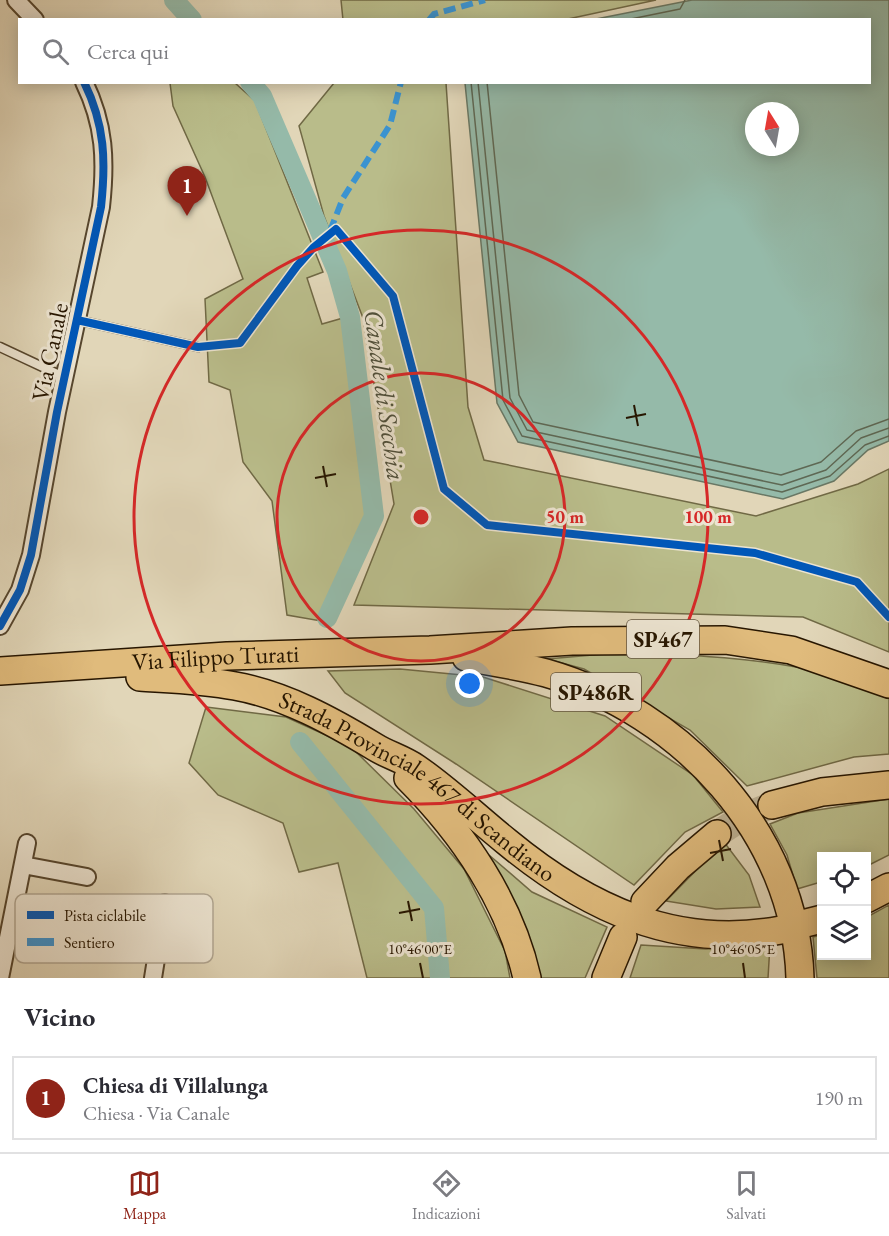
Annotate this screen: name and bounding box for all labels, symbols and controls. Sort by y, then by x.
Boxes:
search box [18,18,871,84]
icon: search [39,35,72,68]
text: Cerca qui [87,37,169,66]
north arrow [745,102,799,156]
pin: 1 [168,166,207,216]
street label: Via Canale [24,300,75,404]
water label: Canale di Secchia [356,308,414,482]
text: 50 m [546,505,584,528]
text: 100 m [684,505,732,528]
centre of rings [411,507,431,527]
road number: SP467 [627,620,699,658]
street label: Via Filippo Turati [131,638,300,677]
your location [455,669,484,698]
road number: SP486R [551,673,641,711]
street label: Strada Provinciale 467 di Scandiano [275,684,562,889]
map controls [817,852,871,960]
button: locate [817,852,871,906]
legend [15,894,213,963]
text: Pista ciclabile [64,905,146,926]
button: layers [817,906,871,960]
text: Sentiero [64,932,115,953]
text: 10°46'00"E [388,939,453,958]
text: 10°46'05"E [711,939,776,958]
text: Vicino [24,1000,95,1034]
text: Chiesa di Villalunga [83,1071,268,1100]
text: 1 [40,1085,51,1111]
text: 190 m [815,1085,863,1111]
text: Chiesa · Via Canale [83,1100,230,1126]
tab: Mappa [123,1167,166,1224]
tab: Indicazioni [412,1167,480,1224]
tab: Salvati [726,1167,766,1224]

